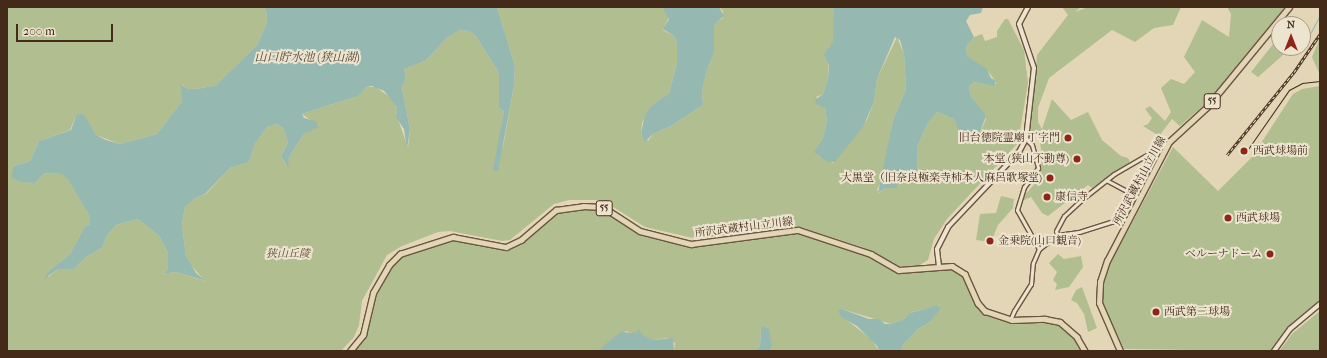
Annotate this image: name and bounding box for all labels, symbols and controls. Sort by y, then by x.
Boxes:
scale bar [18,16,115,42]
north arrow [1271,16,1311,56]
text: N [1287,18,1295,31]
text: 200 m [23,24,55,38]
water label: 山口貯水池 (狭山湖) [254,51,360,65]
road number: 55 [1203,93,1221,109]
place label: 旧台徳院霊廟 丁字門 [959,131,1060,145]
marker: 旧台徳院霊廟 丁字門 [1063,133,1073,143]
street label: 所沢武蔵村山立川線 [1111,134,1169,228]
place label: 西武球場前 [1253,144,1308,158]
marker: 西武球場前 [1238,145,1250,157]
place label: 本堂 (狭山不動尊) [984,152,1069,166]
marker: 本堂 (狭山不動尊) [1072,154,1082,164]
place label: 大黒堂（旧奈良極楽寺柿本人麻呂歌塚堂) [841,171,1042,185]
marker: 大黒堂（旧奈良極楽寺柿本人麻呂歌塚堂) [1045,173,1055,183]
place label: 康信寺 [1055,190,1088,204]
marker: 康信寺 [1042,192,1052,202]
road number: 55 [595,200,613,216]
place label: 西武球場 [1236,211,1280,225]
marker: 西武球場 [1223,213,1233,223]
street label: 所沢武蔵村山立川線 [694,215,794,241]
place label: 金乗院(山口観音) [998,234,1081,248]
marker: 金乗院(山口観音) [985,236,995,246]
park label: 狭山丘陵 [266,247,310,261]
place label: ベルーナドーム [1185,247,1262,261]
marker: ベルーナドーム [1265,249,1275,259]
place label: 西武第二球場 [1164,305,1230,319]
marker: 西武第二球場 [1151,307,1161,317]

